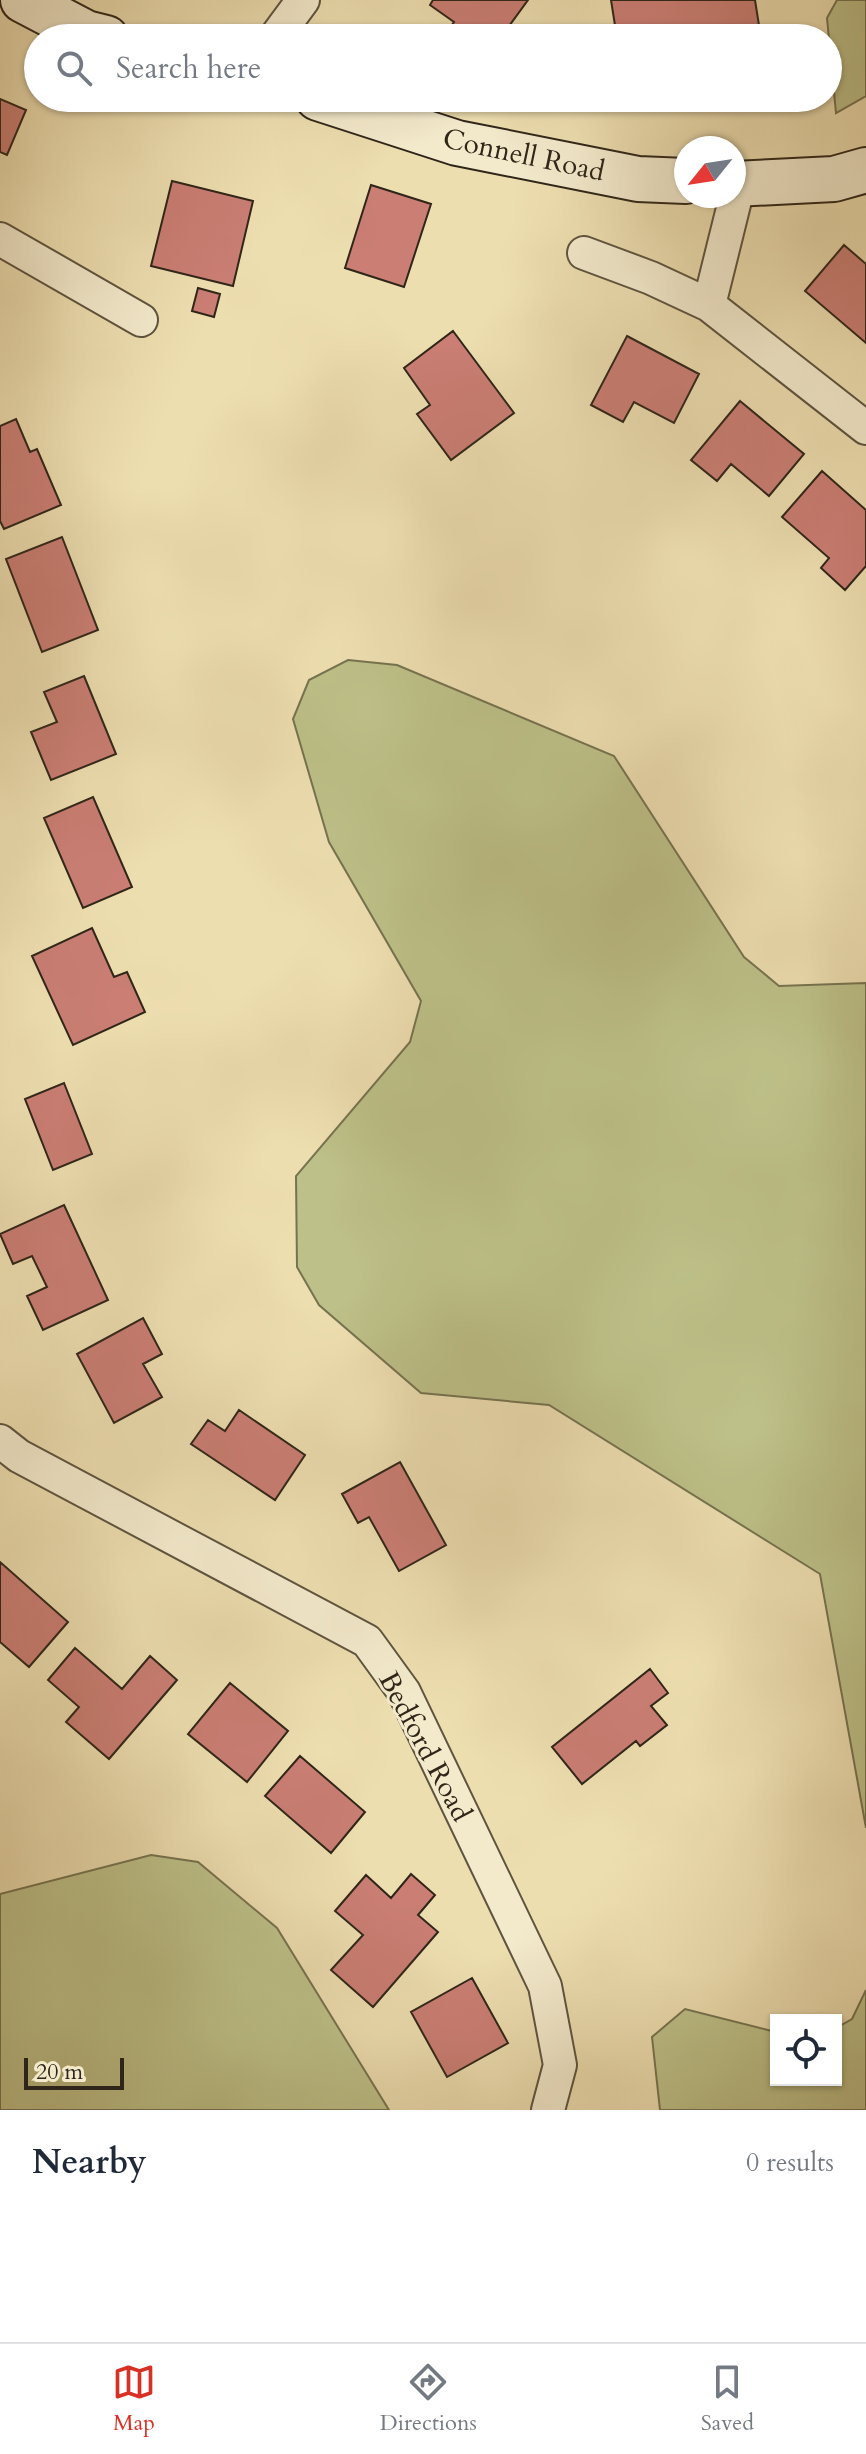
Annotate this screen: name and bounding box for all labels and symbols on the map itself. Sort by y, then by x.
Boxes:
street label: Connell Road [439,119,608,191]
north arrow [674,136,746,208]
street label: Bedford Road [370,1665,481,1828]
scale bar [24,2054,124,2090]

